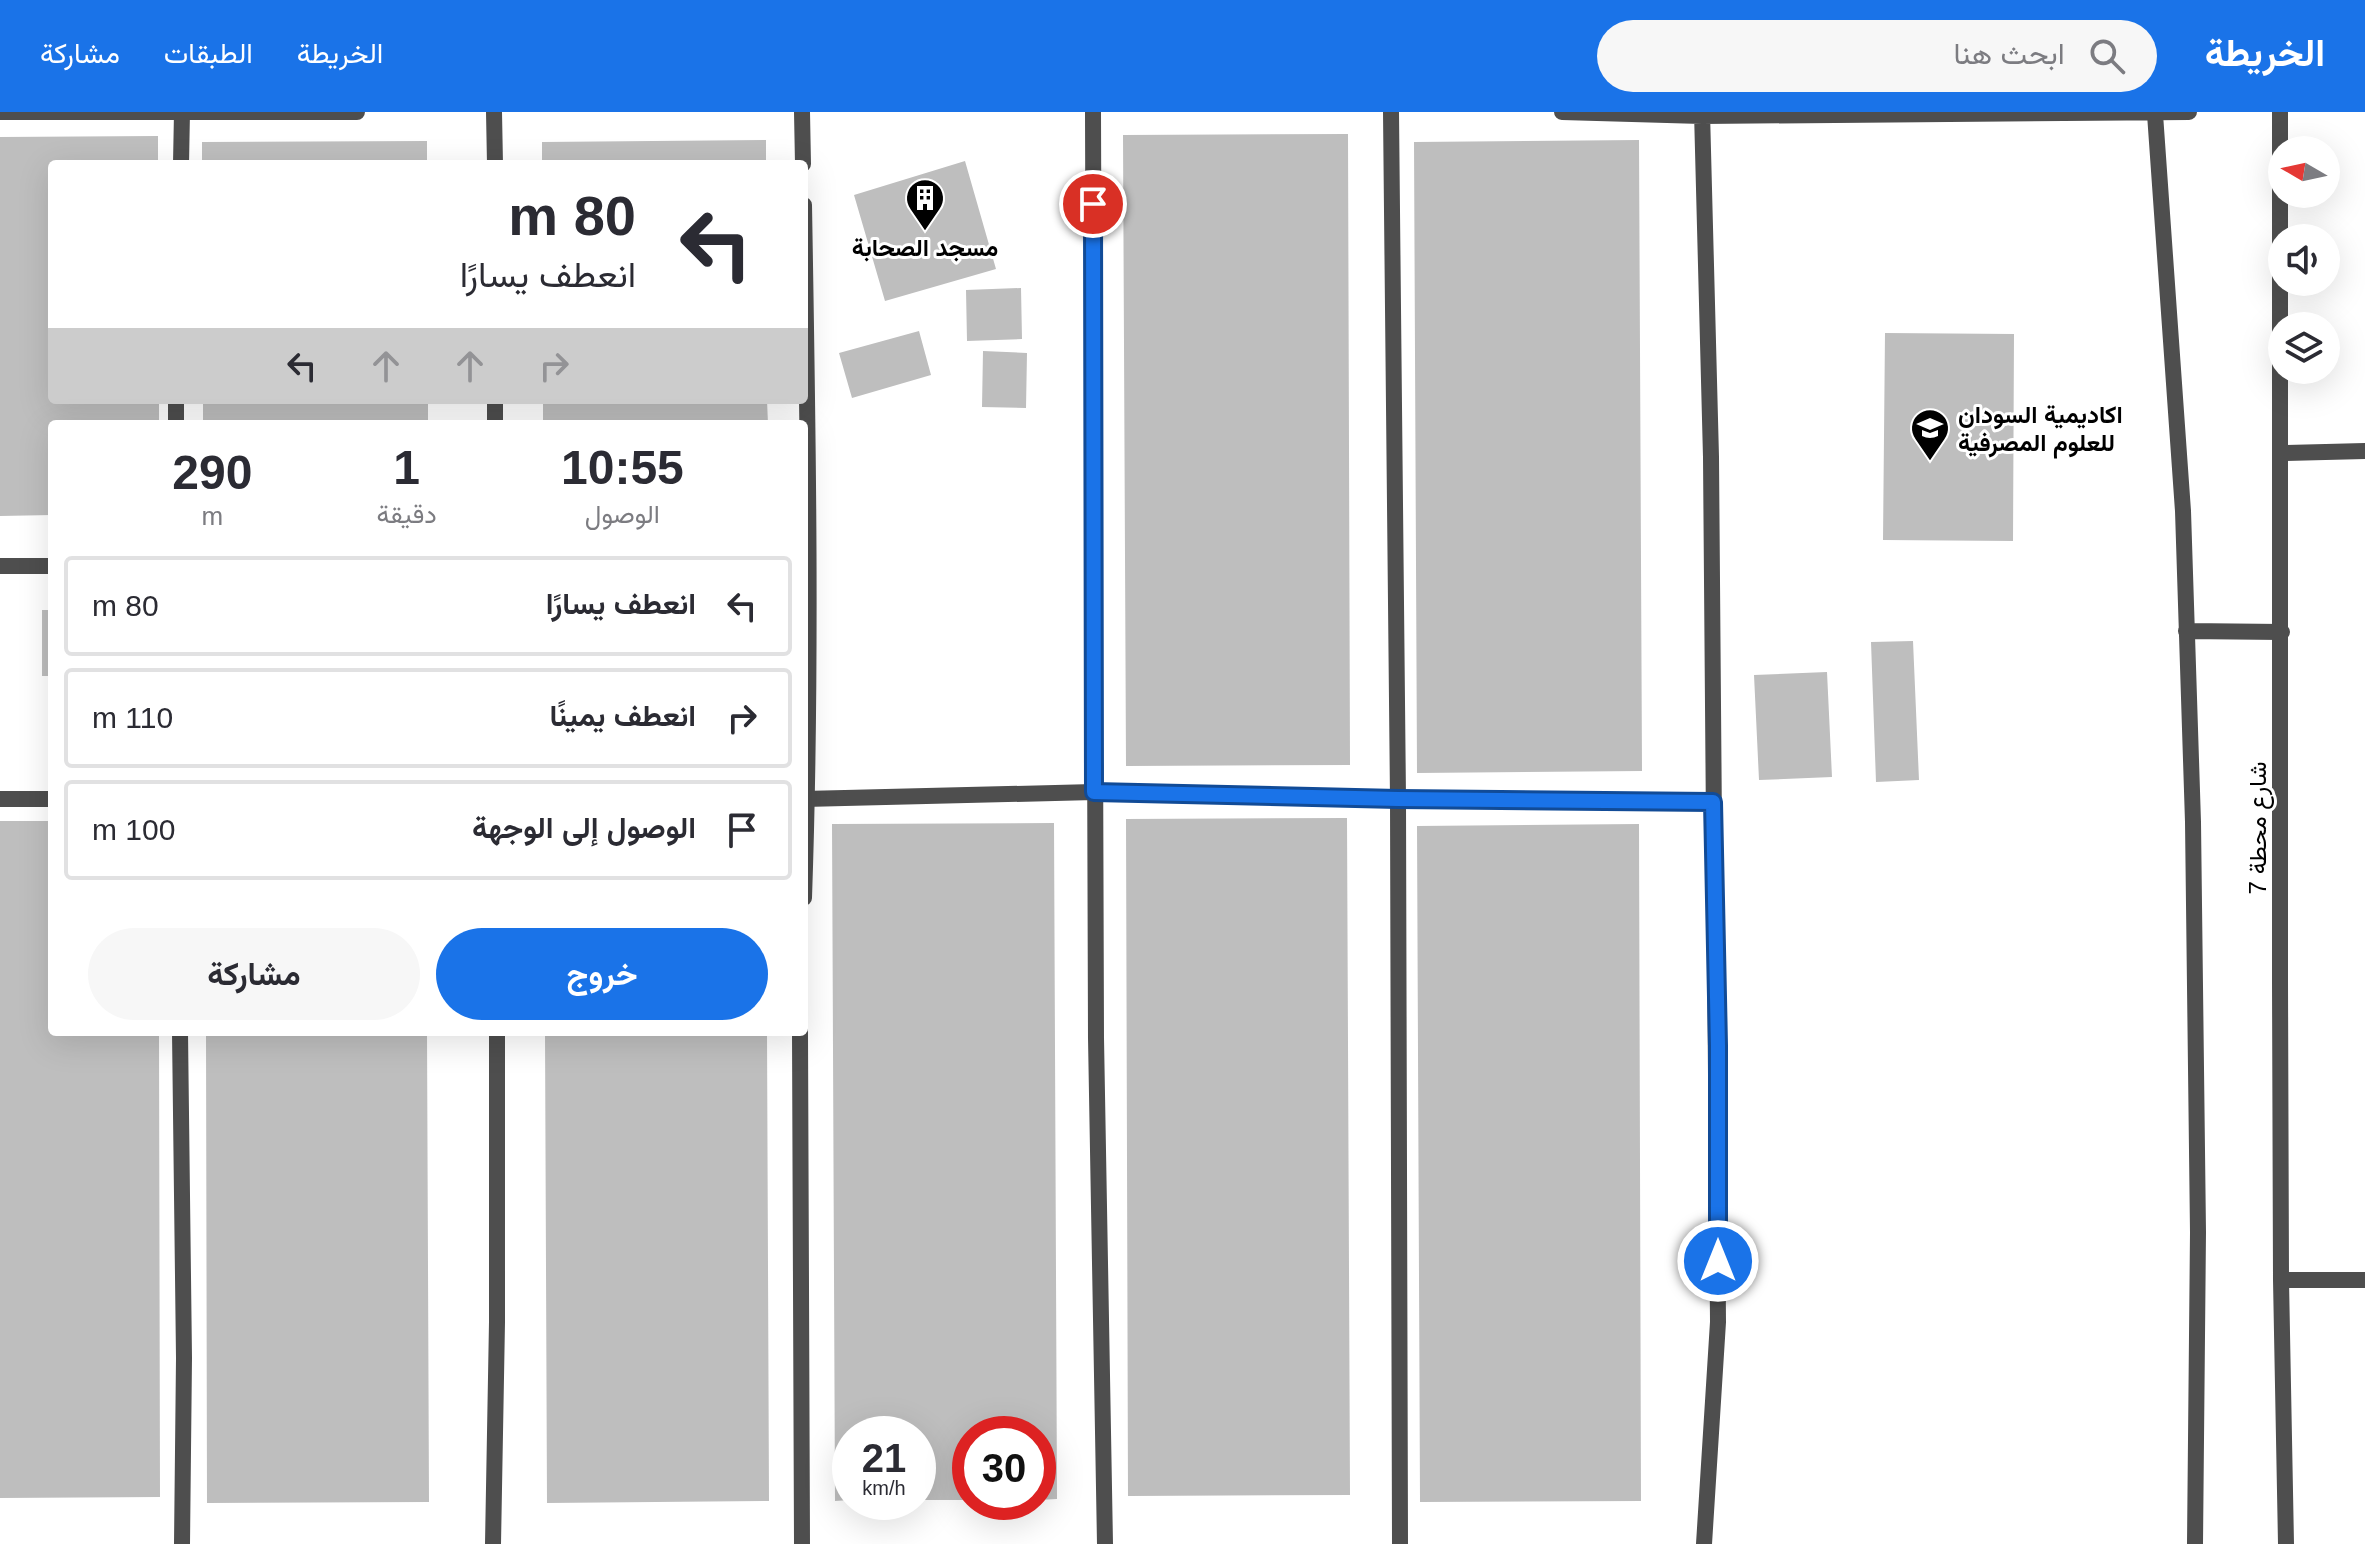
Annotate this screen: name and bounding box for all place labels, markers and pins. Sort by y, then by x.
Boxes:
pin [1059,170,1127,238]
building icon: مسجد الصحابة [904,177,946,232]
place label: مسجد الصحابة [852,234,998,262]
place label: اكاديمية السودان للعلوم المصرفية [1958,401,2123,459]
school or university icon: اكاديمية السودان للعلوم المصرفية [1909,407,1951,462]

